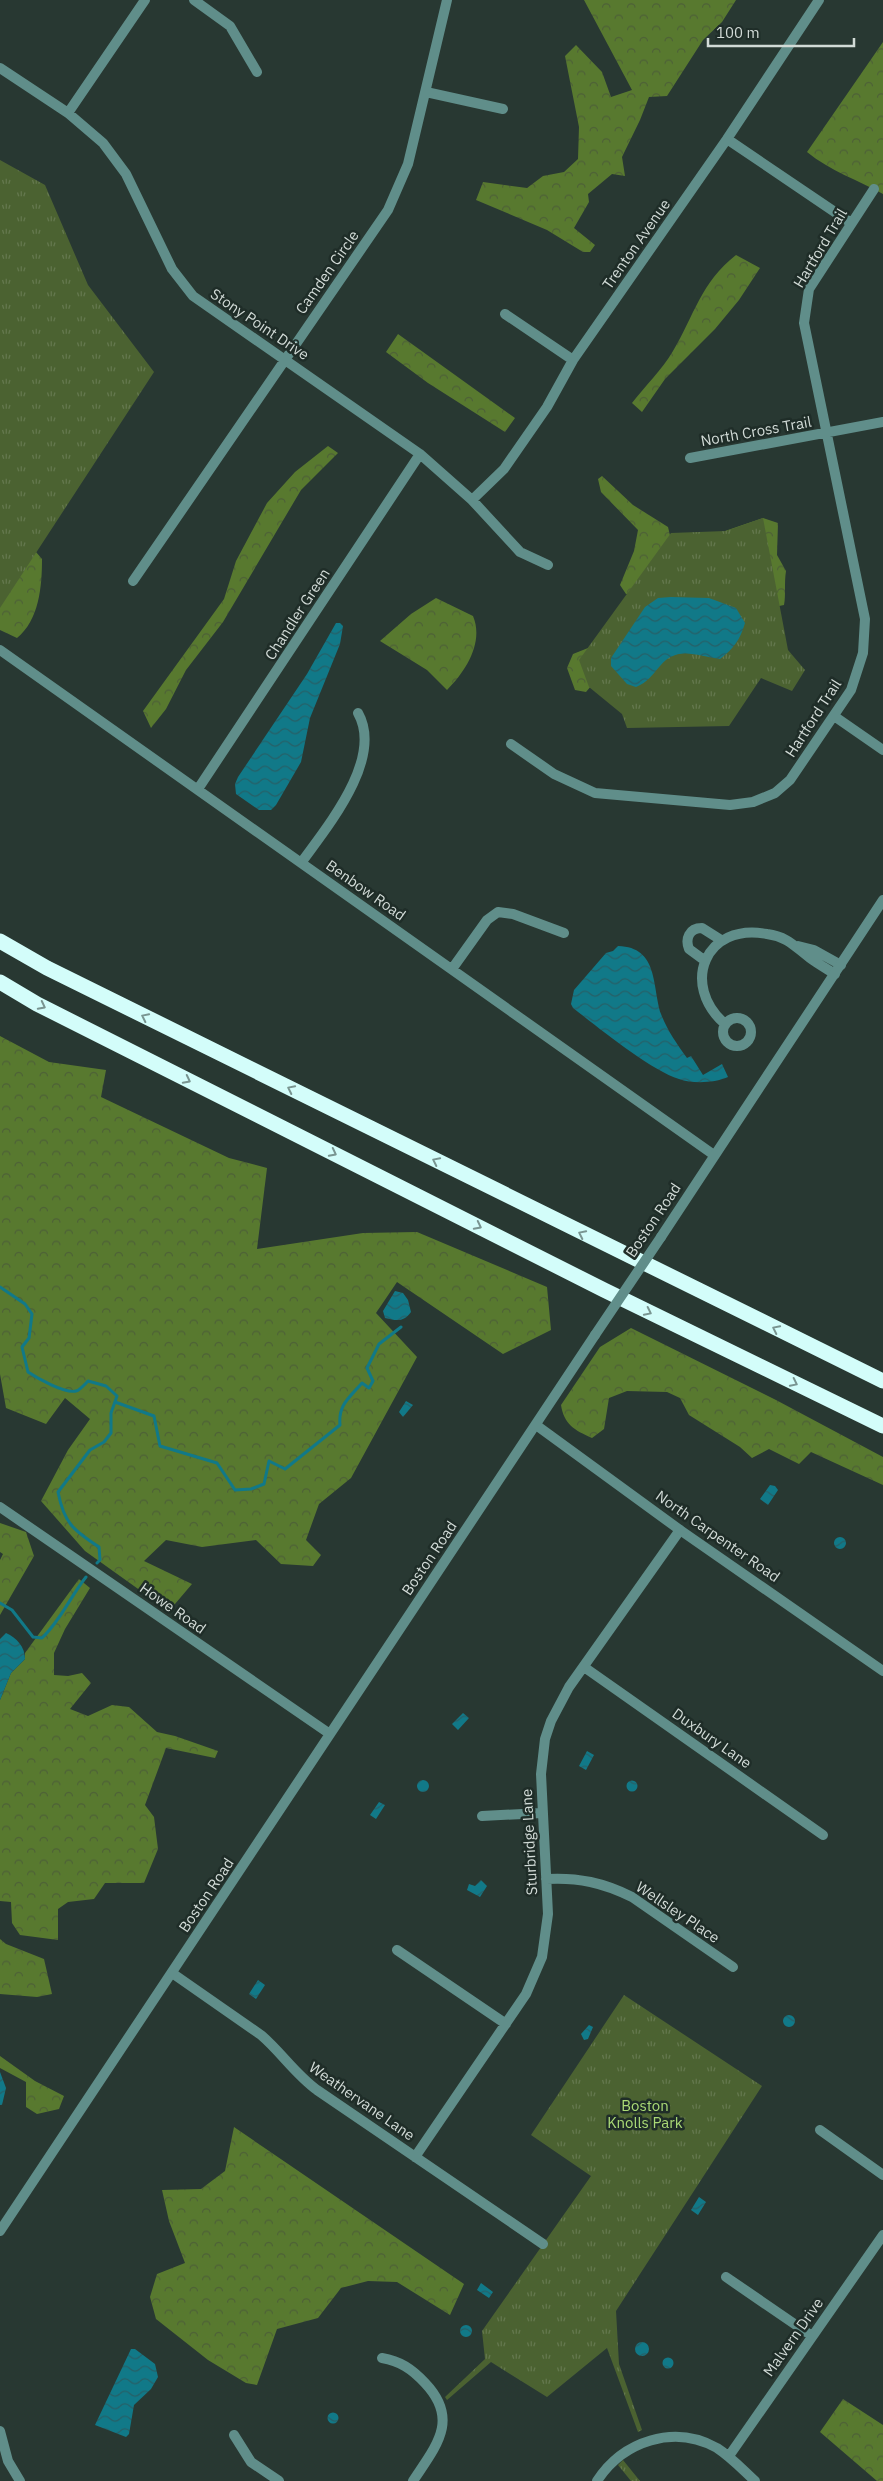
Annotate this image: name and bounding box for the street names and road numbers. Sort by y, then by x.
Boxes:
street label: Trenton Avenue [598,195,674,293]
street label: Hartford Trail [789,205,851,291]
street label: Camden Circle [291,227,363,317]
street label: Stony Point Drive [207,284,313,364]
street label: North Cross Trail [699,412,813,450]
street label: Chandler Green [260,565,334,663]
street label: Hartford Trail [781,675,845,761]
street label: Benbow Road [322,856,410,924]
street label: Boston Road [621,1179,685,1261]
street label: North Carpenter Road [652,1486,784,1586]
street label: Boston Road [397,1517,461,1599]
street label: Howe Road [136,1578,210,1638]
street label: Duxbury Lane [669,1704,755,1772]
street label: Sturbridge Lane [517,1788,541,1896]
street label: Boston Road [174,1854,238,1936]
street label: Wellsley Place [633,1877,723,1947]
street label: Weathervane Lane [305,2057,419,2145]
street label: Malvern Drive [759,2294,827,2380]

